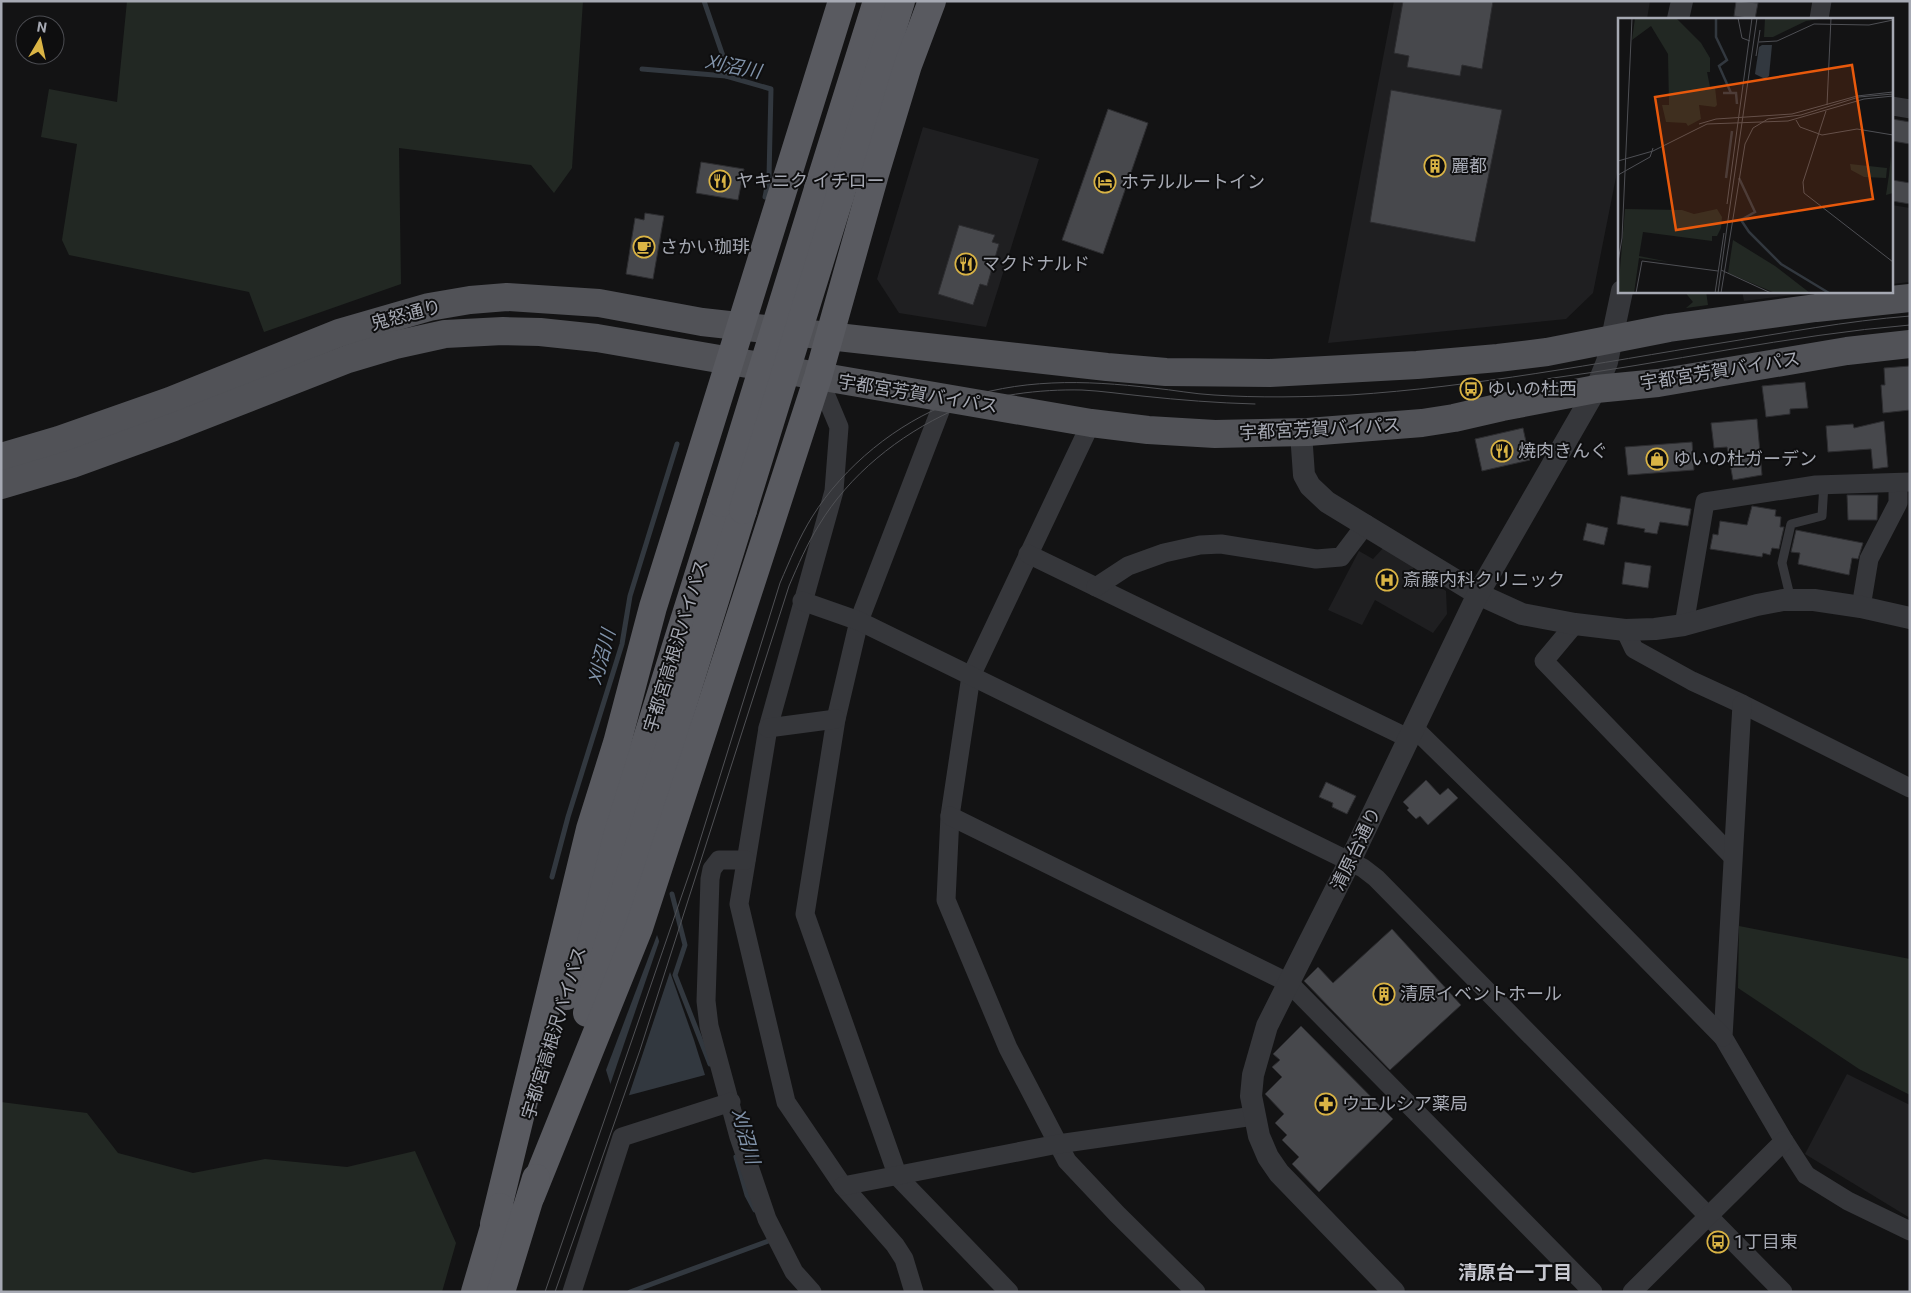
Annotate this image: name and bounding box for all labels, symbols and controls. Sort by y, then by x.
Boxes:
north arrow [15,15,65,65]
text: N [36,18,48,36]
inset map [1618,18,1894,292]
water label: 刈沼川 [703,50,765,84]
building icon: 麗都 [1423,154,1447,178]
place label: 麗都 [1451,155,1487,176]
restaurant icon: ヤキニク イチロー [708,169,732,193]
place label: ヤキニク イチロー [736,170,884,191]
hotel icon: ホテルルートイン [1093,170,1117,194]
place label: ホテルルートイン [1121,171,1265,192]
cafe icon: さかい珈琲 [632,235,656,259]
place label: さかい珈琲 [660,236,750,257]
restaurant icon: マクドナルド [954,252,978,276]
place label: マクドナルド [982,253,1090,274]
street label: 鬼怒通り [368,295,443,334]
street label: 宇都宮芳賀バイパス [1638,347,1801,394]
street label: 宇都宮芳賀バイパス [837,370,1000,417]
bus stop icon: ゆいの杜西 [1459,377,1483,401]
place label: ゆいの杜西 [1487,378,1577,399]
street label: 宇都宮芳賀バイパス [1239,414,1401,443]
restaurant icon: 焼肉きんぐ [1490,439,1514,463]
place label: 焼肉きんぐ [1518,440,1608,461]
shop icon: ゆいの杜ガーデン [1645,447,1669,471]
place label: ゆいの杜ガーデン [1673,448,1817,469]
street label: 宇都宮高根沢バイパス [639,557,712,735]
hospital icon: 斎藤内科クリニック [1375,568,1399,592]
place label: 斎藤内科クリニック [1403,569,1565,590]
water label: 刈沼川 [583,625,620,688]
street label: 清原台通り [1326,804,1385,894]
street label: 宇都宮高根沢バイパス [517,944,590,1122]
building icon: 清原イベントホール [1372,982,1396,1006]
place label: 清原イベントホール [1400,983,1562,1004]
pharmacy icon: ウエルシア薬局 [1314,1092,1338,1116]
place label: ウエルシア薬局 [1342,1093,1468,1114]
water label: 刈沼川 [727,1106,765,1169]
bus stop icon: 1丁目東 [1706,1230,1730,1254]
place label: 1丁目東 [1734,1231,1798,1252]
district label: 清原台一丁目 [1458,1261,1572,1284]

